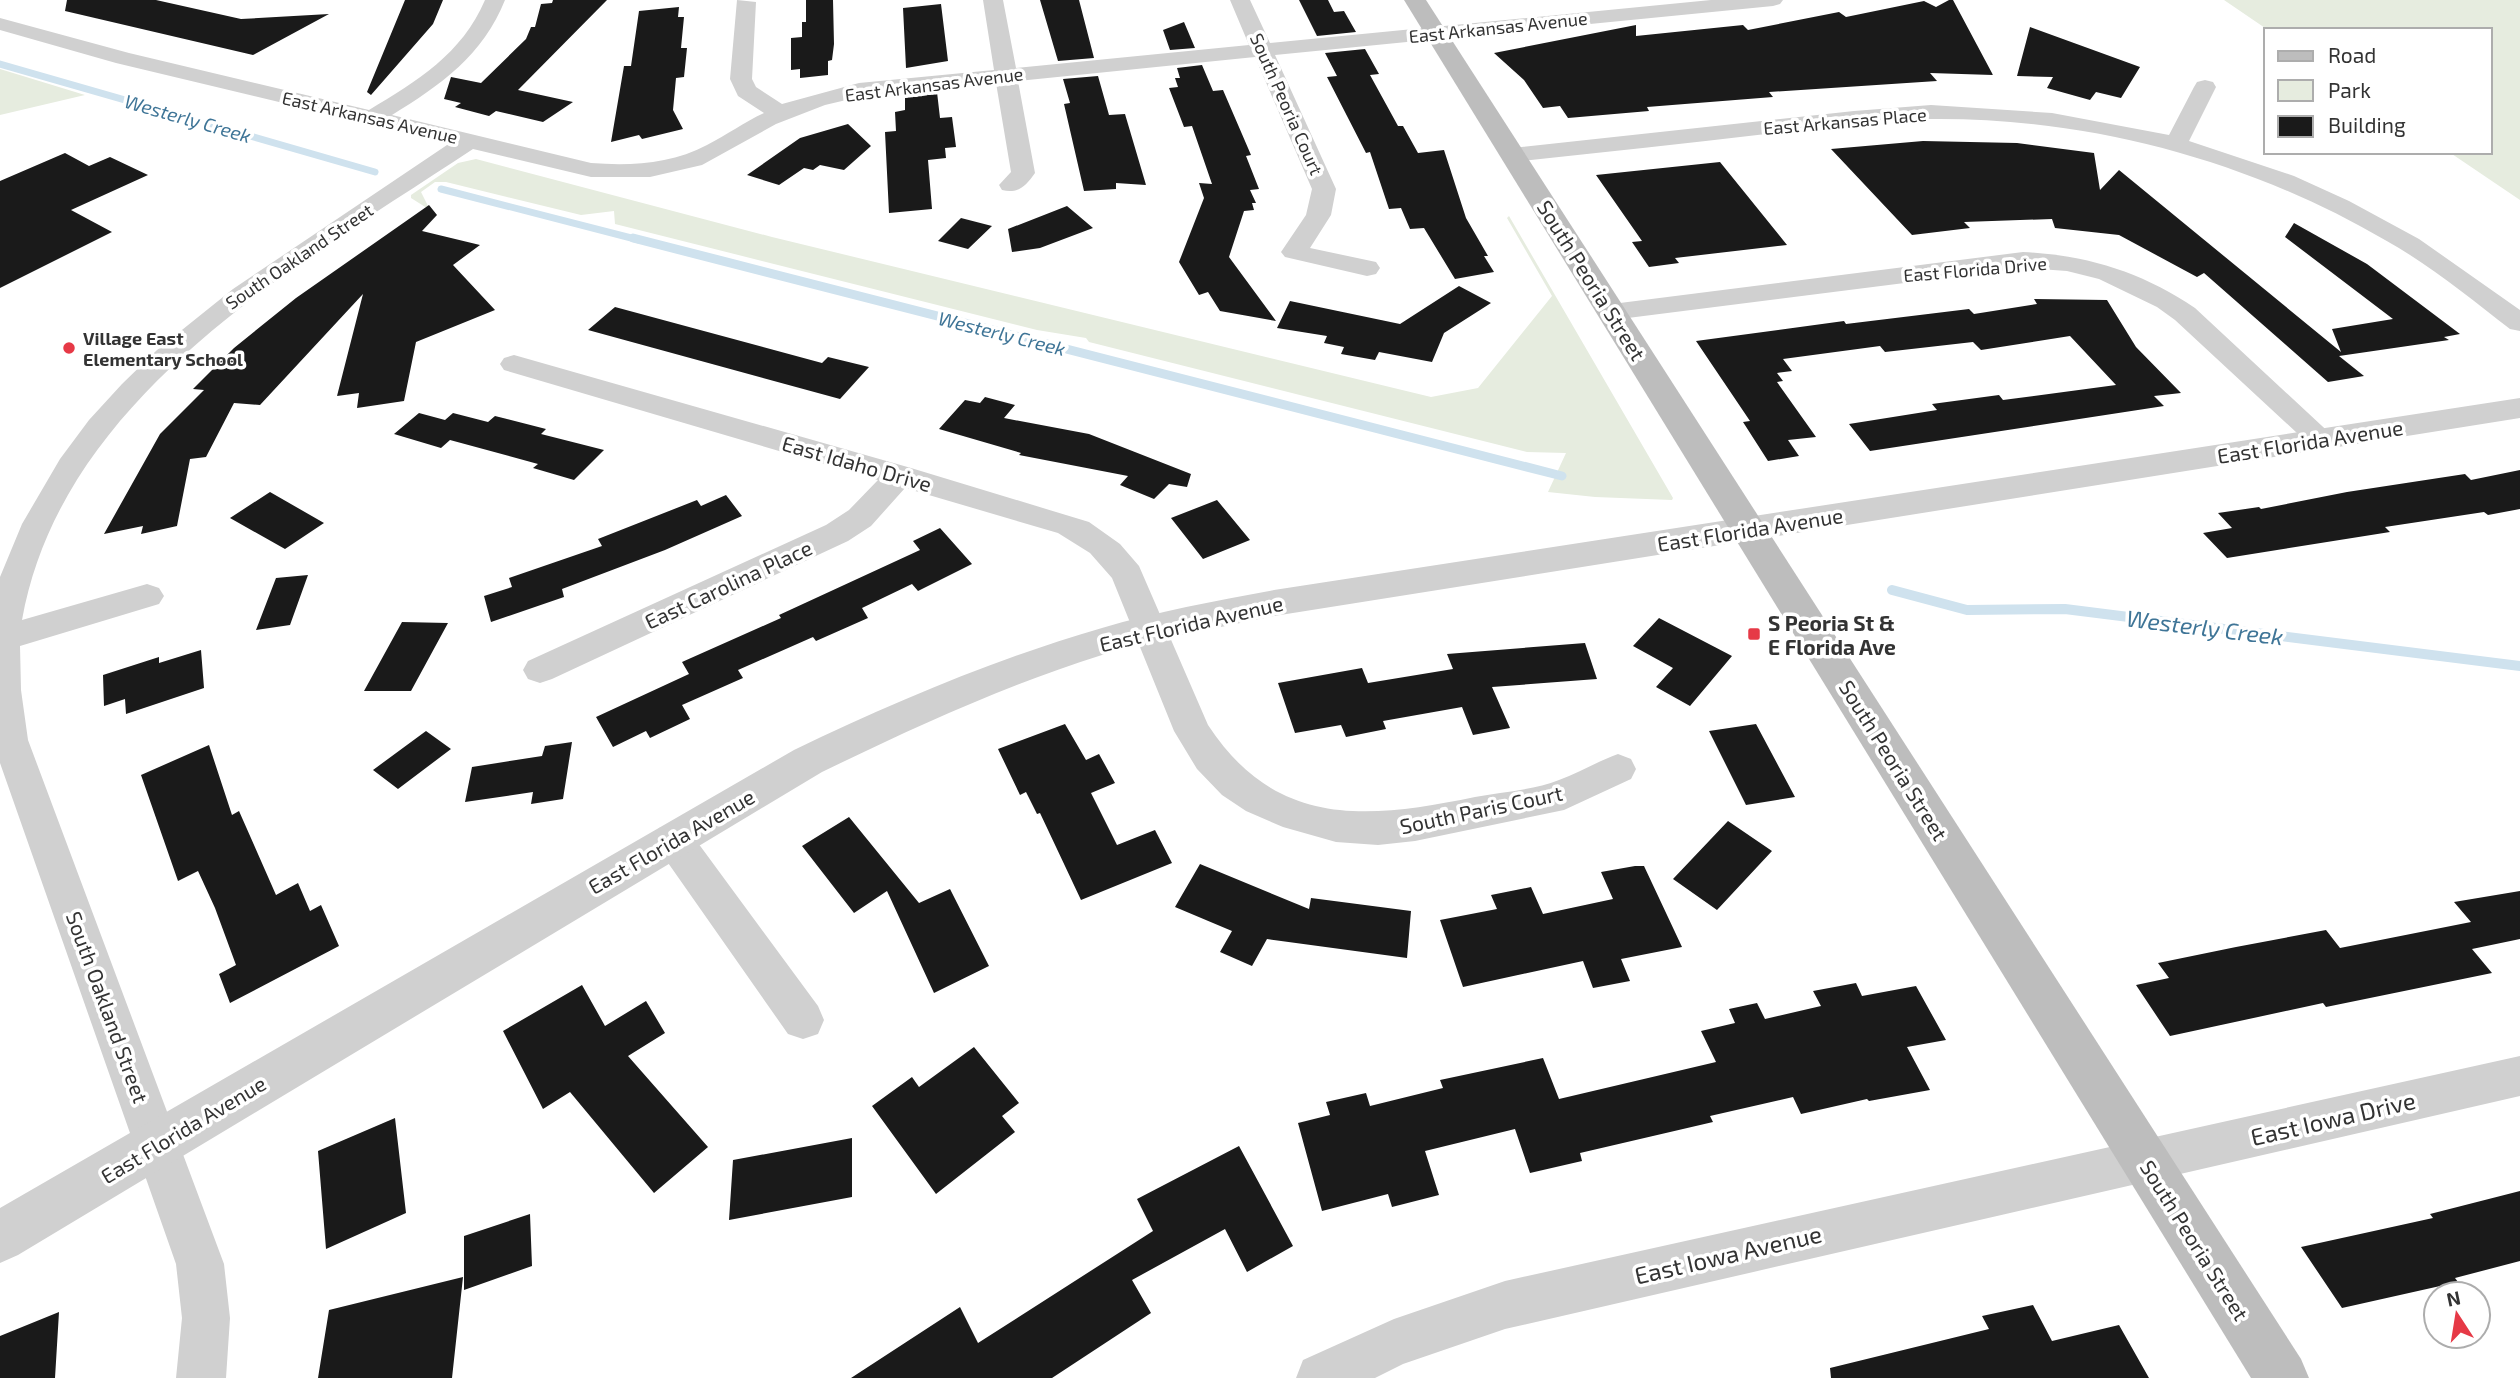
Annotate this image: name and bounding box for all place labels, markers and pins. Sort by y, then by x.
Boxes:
place label: Village East Elementary School [83,327,243,370]
marker: Village East Elementary School [61,340,77,356]
place label: S Peoria St & E Florida Ave [1768,610,1896,659]
marker: S Peoria St & E Florida Ave [1746,626,1762,642]

